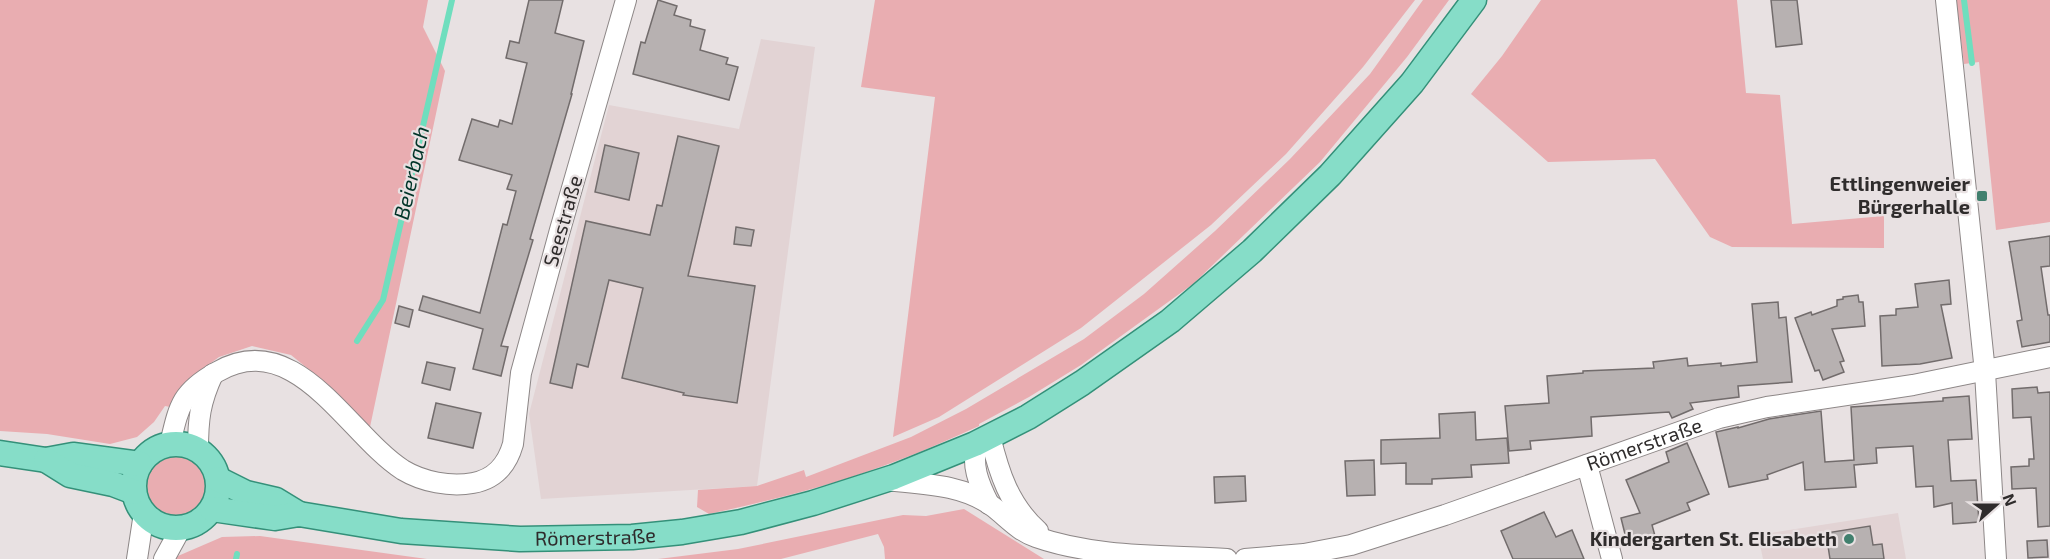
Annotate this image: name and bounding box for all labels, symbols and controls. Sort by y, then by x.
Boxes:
water label: Beierbach [388,123,433,222]
place label: Ettlingenweier Bürgerhalle [1830,171,1970,218]
street label: Seestraße [538,172,586,269]
marker: Ettlingenweier Bürgerhalle [1975,189,1989,203]
street label: Römerstraße [1583,412,1705,475]
north arrow [1966,475,2026,535]
text: N [2000,491,2021,508]
street label: Römerstraße [535,522,657,550]
place label: Kindergarten St. Elisabeth [1590,526,1837,550]
marker: Kindergarten St. Elisabeth [1842,532,1856,546]

